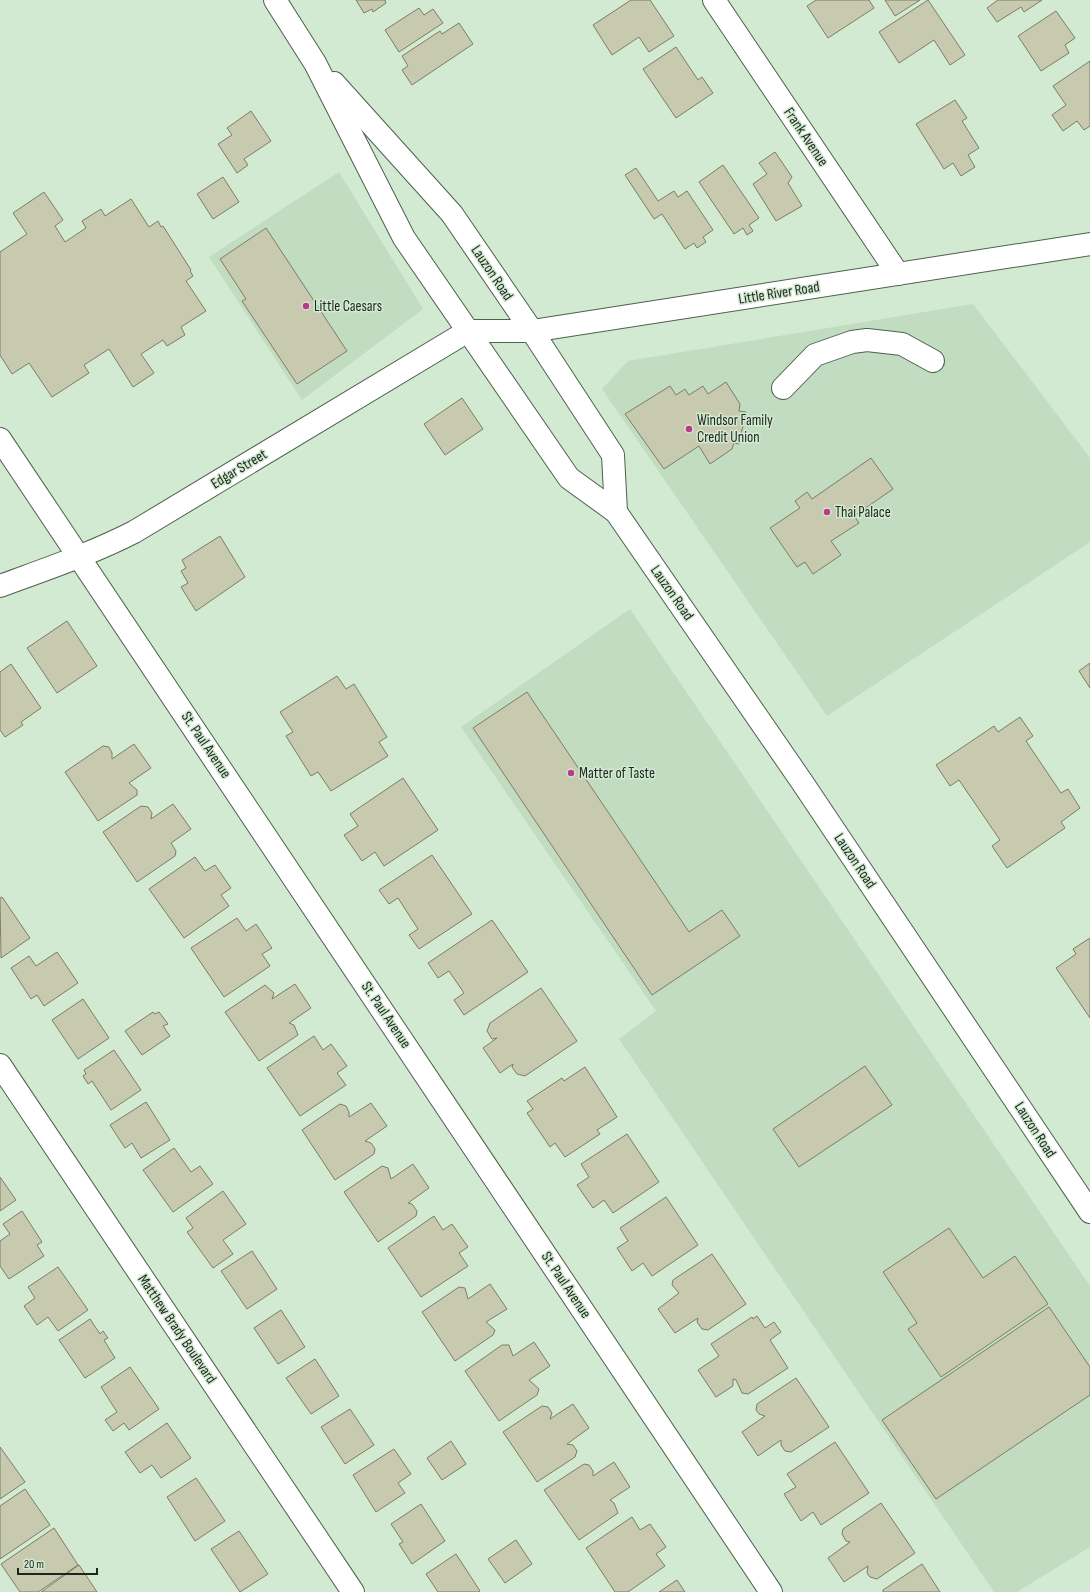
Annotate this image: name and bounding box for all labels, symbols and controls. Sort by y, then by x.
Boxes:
street label: Frank Avenue [779,104,833,170]
street label: Lauzon Road [467,242,517,304]
street label: Little River Road [737,277,821,309]
place label: Little Caesars [314,297,382,316]
marker: Little Caesars [301,301,311,311]
place label: Windsor Family Credit Union [697,411,773,447]
marker: Windsor Family Credit Union [684,424,694,434]
street label: Edgar Street [207,445,271,493]
place label: Thai Palace [835,503,891,522]
marker: Thai Palace [822,507,832,517]
street label: Lauzon Road [646,562,698,624]
street label: St. Paul Avenue [177,708,235,782]
place label: Matter of Taste [579,764,655,783]
marker: Matter of Taste [566,768,576,778]
street label: Lauzon Road [830,830,880,892]
street label: St. Paul Avenue [357,978,415,1052]
street label: Lauzon Road [1010,1098,1060,1162]
street label: St. Paul Avenue [537,1248,595,1322]
street label: Matthew Brady Boulevard [133,1271,221,1387]
scale bar [18,1550,97,1576]
text: 20 m [24,1557,44,1572]

